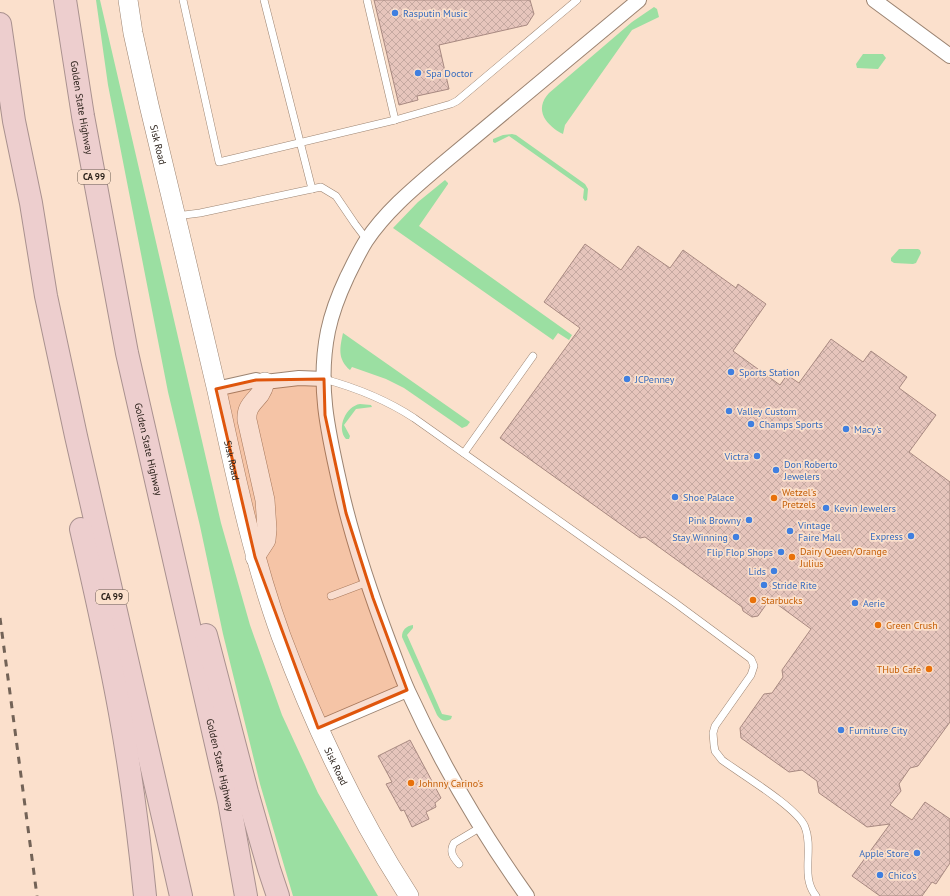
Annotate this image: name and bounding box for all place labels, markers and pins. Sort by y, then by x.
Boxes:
place label: Rasputin Music [403,7,468,20]
marker: Rasputin Music [390,8,400,18]
place label: Spa Doctor [426,67,473,80]
marker: Spa Doctor [413,68,423,78]
place label: Sports Station [739,366,800,379]
marker: Sports Station [726,367,736,377]
place label: JCPenney [634,373,675,386]
marker: JCPenney [622,374,632,384]
place label: Valley Custom [736,405,797,418]
marker: Valley Custom [724,406,734,416]
place label: Champs Sports [759,418,823,431]
marker: Champs Sports [746,419,756,429]
place label: Macy's [854,423,882,436]
marker: Macy's [841,424,851,434]
place label: Victra [723,450,749,463]
marker: Victra [752,451,762,461]
place label: Don Roberto Jewelers [783,458,838,483]
marker: Don Roberto Jewelers [771,465,781,475]
place label: Wetzel's Pretzels [782,486,816,511]
place label: Shoe Palace [683,491,734,504]
marker: Shoe Palace [670,492,680,502]
marker: Wetzel's Pretzels [769,493,779,503]
place label: Kevin Jewelers [834,502,896,515]
marker: Kevin Jewelers [821,503,831,513]
place label: Pink Browny [688,514,741,527]
marker: Pink Browny [744,515,754,525]
place label: Vintage Faire Mall [797,519,841,544]
marker: Vintage Faire Mall [785,526,795,536]
place label: Express [870,530,903,543]
place label: Stay Winning [672,531,728,544]
marker: Express [906,531,916,541]
marker: Stay Winning [731,532,741,542]
place label: Dairy Queen/Orange Julius [799,545,887,570]
place label: Flip Flop Shops [707,546,773,559]
marker: Flip Flop Shops [776,547,786,557]
marker: Dairy Queen/Orange Julius [787,552,797,562]
place label: Lids [749,565,766,578]
marker: Lids [769,566,779,576]
place label: Stride Rite [772,579,817,592]
marker: Stride Rite [759,580,769,590]
place label: Starbucks [761,594,802,607]
marker: Starbucks [748,595,758,605]
place label: Aerie [863,597,885,610]
marker: Aerie [850,598,860,608]
place label: Green Crush [886,619,938,632]
marker: Green Crush [873,620,883,630]
place label: THub Cafe [877,663,921,676]
marker: THub Cafe [924,664,934,674]
place label: Furniture City [849,724,908,737]
marker: Furniture City [836,725,846,735]
place label: Johnny Carino's [418,777,483,790]
marker: Johnny Carino's [406,778,416,788]
place label: Apple Store [859,847,909,860]
marker: Apple Store [912,848,922,858]
place label: Chico's [888,869,917,882]
marker: Chico's [875,870,885,880]

